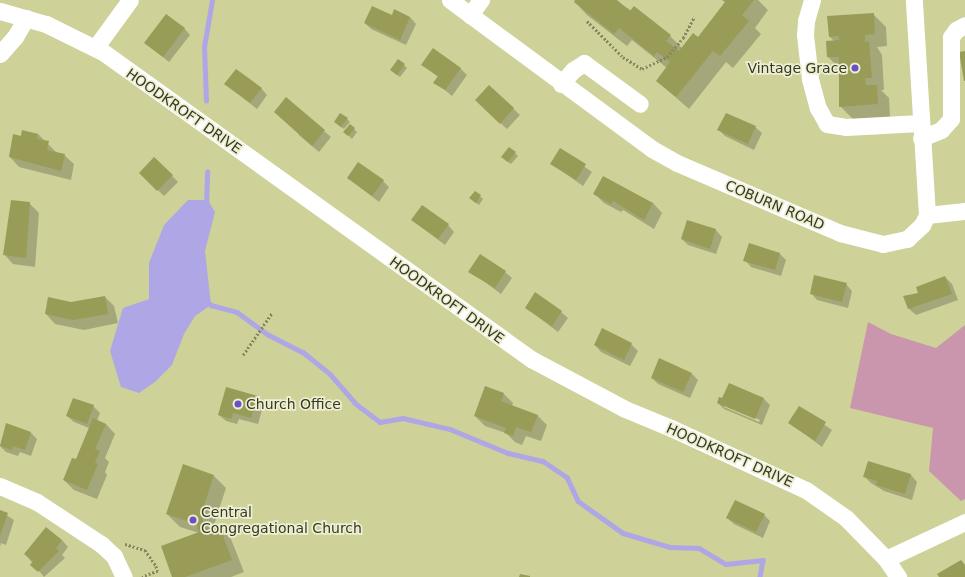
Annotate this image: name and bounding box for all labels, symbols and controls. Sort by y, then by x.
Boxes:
place label: Vintage Grace [747,60,847,76]
marker: Vintage Grace [850,63,860,73]
street label: HOODKROFT DRIVE [123,65,245,157]
street label: COBURN ROAD [723,177,827,233]
street label: HOODKROFT DRIVE [387,253,507,347]
place label: Church Office [246,396,341,412]
marker: Church Office [233,399,243,409]
street label: HOODKROFT DRIVE [664,419,796,491]
place label: Central Congregational Church [201,504,362,536]
marker: Central Congregational Church [188,515,198,525]

